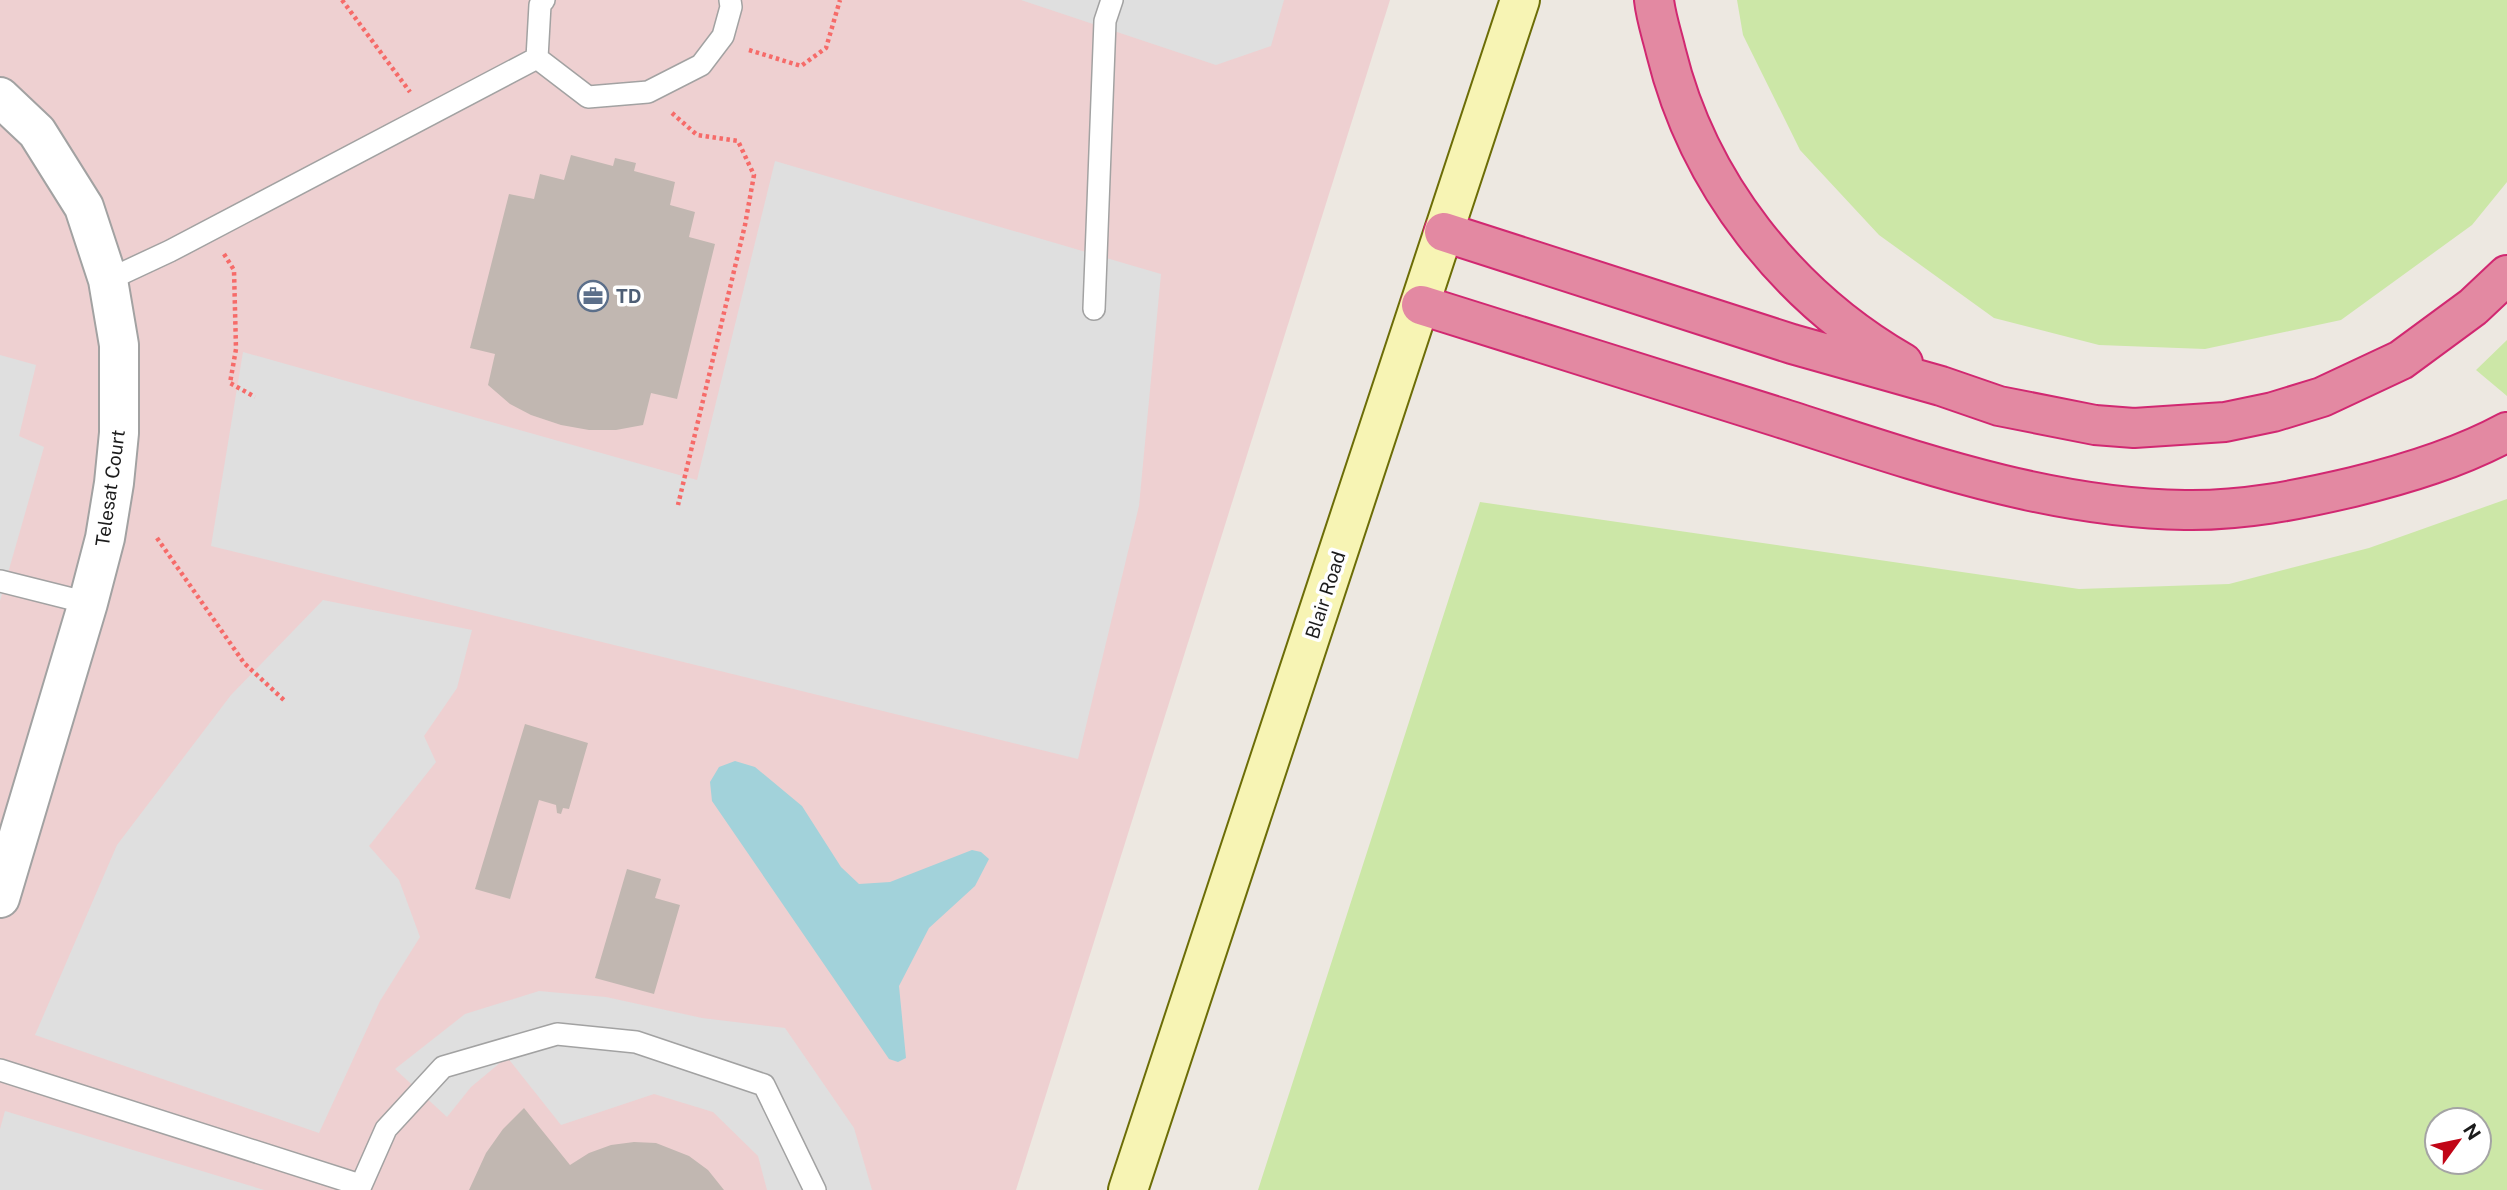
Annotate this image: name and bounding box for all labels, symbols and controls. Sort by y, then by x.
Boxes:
office icon: TD [576,279,610,313]
place label: TD [616,285,641,307]
street label: Telesat Court [91,428,129,548]
street label: Blair Road [1301,548,1349,642]
north arrow [2423,1106,2493,1176]
text: N [2459,1120,2486,1144]

